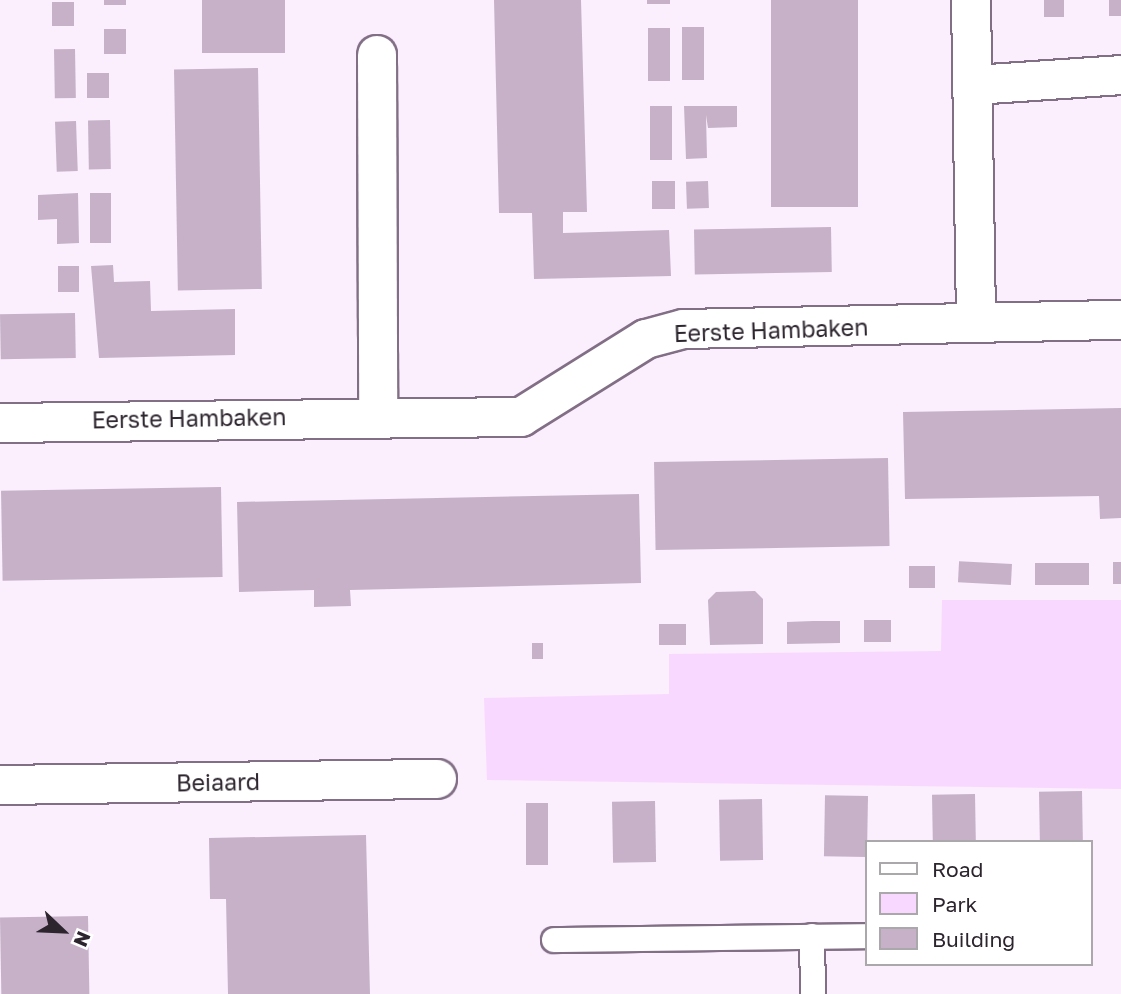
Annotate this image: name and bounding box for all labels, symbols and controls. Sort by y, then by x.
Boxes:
street label: Eerste Hambaken [673,313,869,347]
street label: Eerste Hambaken [91,403,287,433]
street label: Beiaard [176,767,260,797]
legend [866,840,1093,966]
text: Road [932,856,983,882]
text: Park [932,891,977,917]
north arrow [28,896,98,966]
text: Building [932,926,1015,952]
text: N [69,928,96,951]

